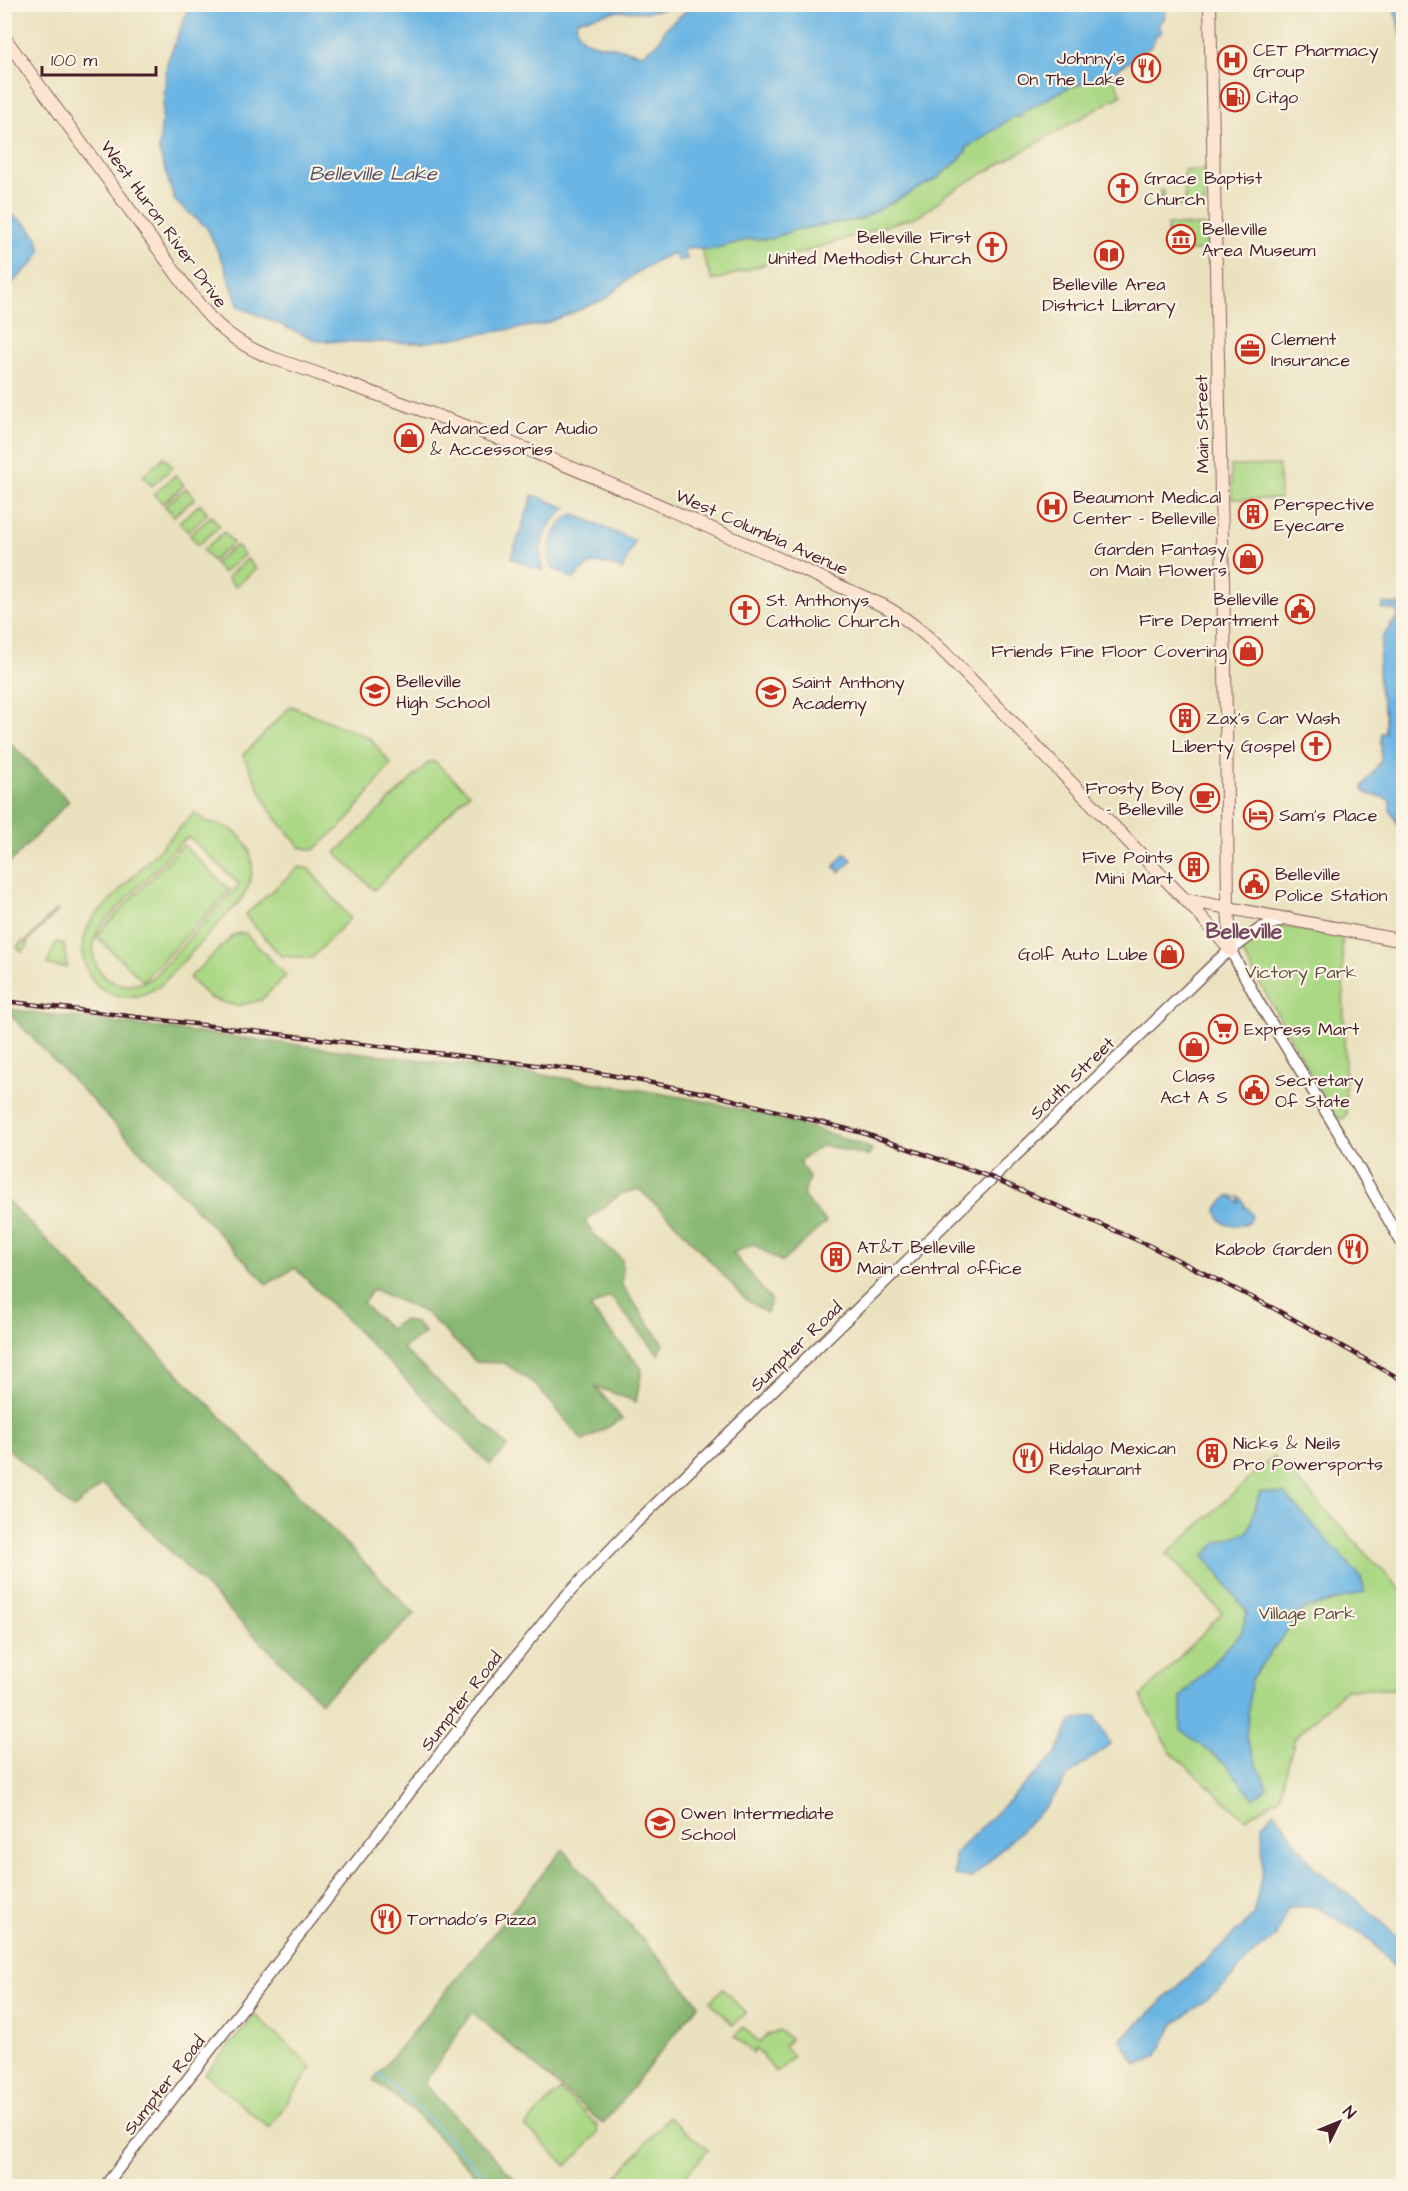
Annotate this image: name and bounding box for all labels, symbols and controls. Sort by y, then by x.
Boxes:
place label: CET Pharmacy Group [1253,38,1379,84]
scale bar [42,39,156,77]
hospital icon: CET Pharmacy Group [1216,44,1248,76]
place label: Johnny's On The Lake [1017,46,1125,92]
text: 100 m [51,48,97,73]
restaurant icon: Johnny's On The Lake [1130,52,1162,84]
fuel station icon: Citgo [1219,81,1251,113]
place label: Citgo [1256,85,1298,111]
street label: West Huron River Drive [94,135,233,313]
water label: Belleville Lake [309,160,438,188]
place label: Grace Baptist Church [1144,166,1263,212]
church icon: Grace Baptist Church [1107,172,1139,204]
place label: Belleville Area Museum [1202,217,1316,263]
museum icon: Belleville Area Museum [1165,223,1197,255]
place label: Belleville First United Methodist Church [768,225,972,271]
church icon: Belleville First United Methodist Church [976,231,1008,263]
library icon: Belleville Area District Library [1093,239,1125,271]
place label: Belleville Area District Library [1042,272,1176,319]
place label: Clement Insurance [1271,327,1350,373]
office icon: Clement Insurance [1234,333,1266,365]
street label: Main Street [1189,374,1216,473]
place label: Advanced Car Audio & Accessories [430,416,598,462]
shop icon: Advanced Car Audio & Accessories [393,422,425,454]
street label: West Columbia Avenue [671,483,852,582]
place label: Beaumont Medical Center - Belleville [1073,485,1222,531]
hospital icon: Beaumont Medical Center - Belleville [1036,491,1068,523]
place label: Perspective Eyecare [1274,492,1375,539]
building icon: Perspective Eyecare [1237,498,1269,530]
place label: Garden Fantasy on Main Flowers [1089,537,1227,583]
shop icon: Garden Fantasy on Main Flowers [1232,543,1264,575]
place label: Belleville Fire Department [1139,587,1280,633]
place label: St. Anthonys Catholic Church [766,588,899,634]
public building icon: Belleville Fire Department [1284,593,1316,625]
church icon: St. Anthonys Catholic Church [729,594,761,626]
shop icon: Friends Fine Floor Covering [1232,635,1264,667]
place label: Friends Fine Floor Covering [991,639,1227,665]
place label: Belleville High School [396,669,490,716]
place label: Saint Anthony Academy [792,670,905,717]
school or university icon: Belleville High School [359,675,391,707]
school or university icon: Saint Anthony Academy [755,676,787,708]
building icon: Zax's Car Wash [1169,702,1201,734]
place label: Zax's Car Wash [1206,706,1340,731]
church icon: Liberty Gospel [1300,730,1332,762]
place label: Liberty Gospel [1171,734,1295,760]
place label: Frosty Boy - Belleville [1085,776,1184,822]
cafe icon: Frosty Boy - Belleville [1189,782,1221,814]
hotel icon: Sam's Place [1242,799,1274,831]
place label: Sam's Place [1279,803,1378,828]
place label: Five Points Mini Mart [1082,845,1174,891]
building icon: Five Points Mini Mart [1178,851,1210,883]
place label: Belleville Police Station [1275,862,1388,908]
public building icon: Belleville Police Station [1238,868,1270,900]
district label: Belleville [1206,917,1283,946]
shop icon: Golf Auto Lube [1153,938,1185,970]
place label: Golf Auto Lube [1018,942,1148,967]
park label: Victory Park [1245,960,1357,986]
supermarket icon: Express Mart [1207,1013,1239,1045]
place label: Express Mart [1244,1017,1360,1042]
street label: South Street [1024,1031,1121,1125]
shop icon: Class Act A S [1178,1031,1210,1063]
place label: Class Act A S [1160,1064,1228,1110]
place label: Secretary Of State [1275,1068,1364,1114]
public building icon: Secretary Of State [1238,1074,1270,1106]
restaurant icon: Kabob Garden [1337,1233,1369,1265]
place label: AT&T Belleville Main central office [857,1235,1022,1281]
place label: Kabob Garden [1215,1237,1332,1262]
building icon: AT&T Belleville Main central office [820,1241,852,1273]
street label: Sumpter Road [744,1296,848,1397]
place label: Nicks & Neils Pro Powersports [1233,1431,1383,1477]
place label: Hidalgo Mexican Restaurant [1049,1436,1176,1482]
building icon: Nicks & Neils Pro Powersports [1196,1437,1228,1469]
restaurant icon: Hidalgo Mexican Restaurant [1012,1442,1044,1474]
park label: Village Park [1259,1601,1355,1627]
street label: Sumpter Road [415,1646,508,1756]
place label: Owen Intermediate School [681,1801,834,1847]
school or university icon: Owen Intermediate School [644,1807,676,1839]
restaurant icon: Tornado's Pizza [370,1903,402,1935]
place label: Tornado's Pizza [407,1907,536,1932]
street label: Sumpter Road [118,2030,211,2140]
north arrow [1309,2092,1369,2152]
text: N [1338,2101,1361,2124]

